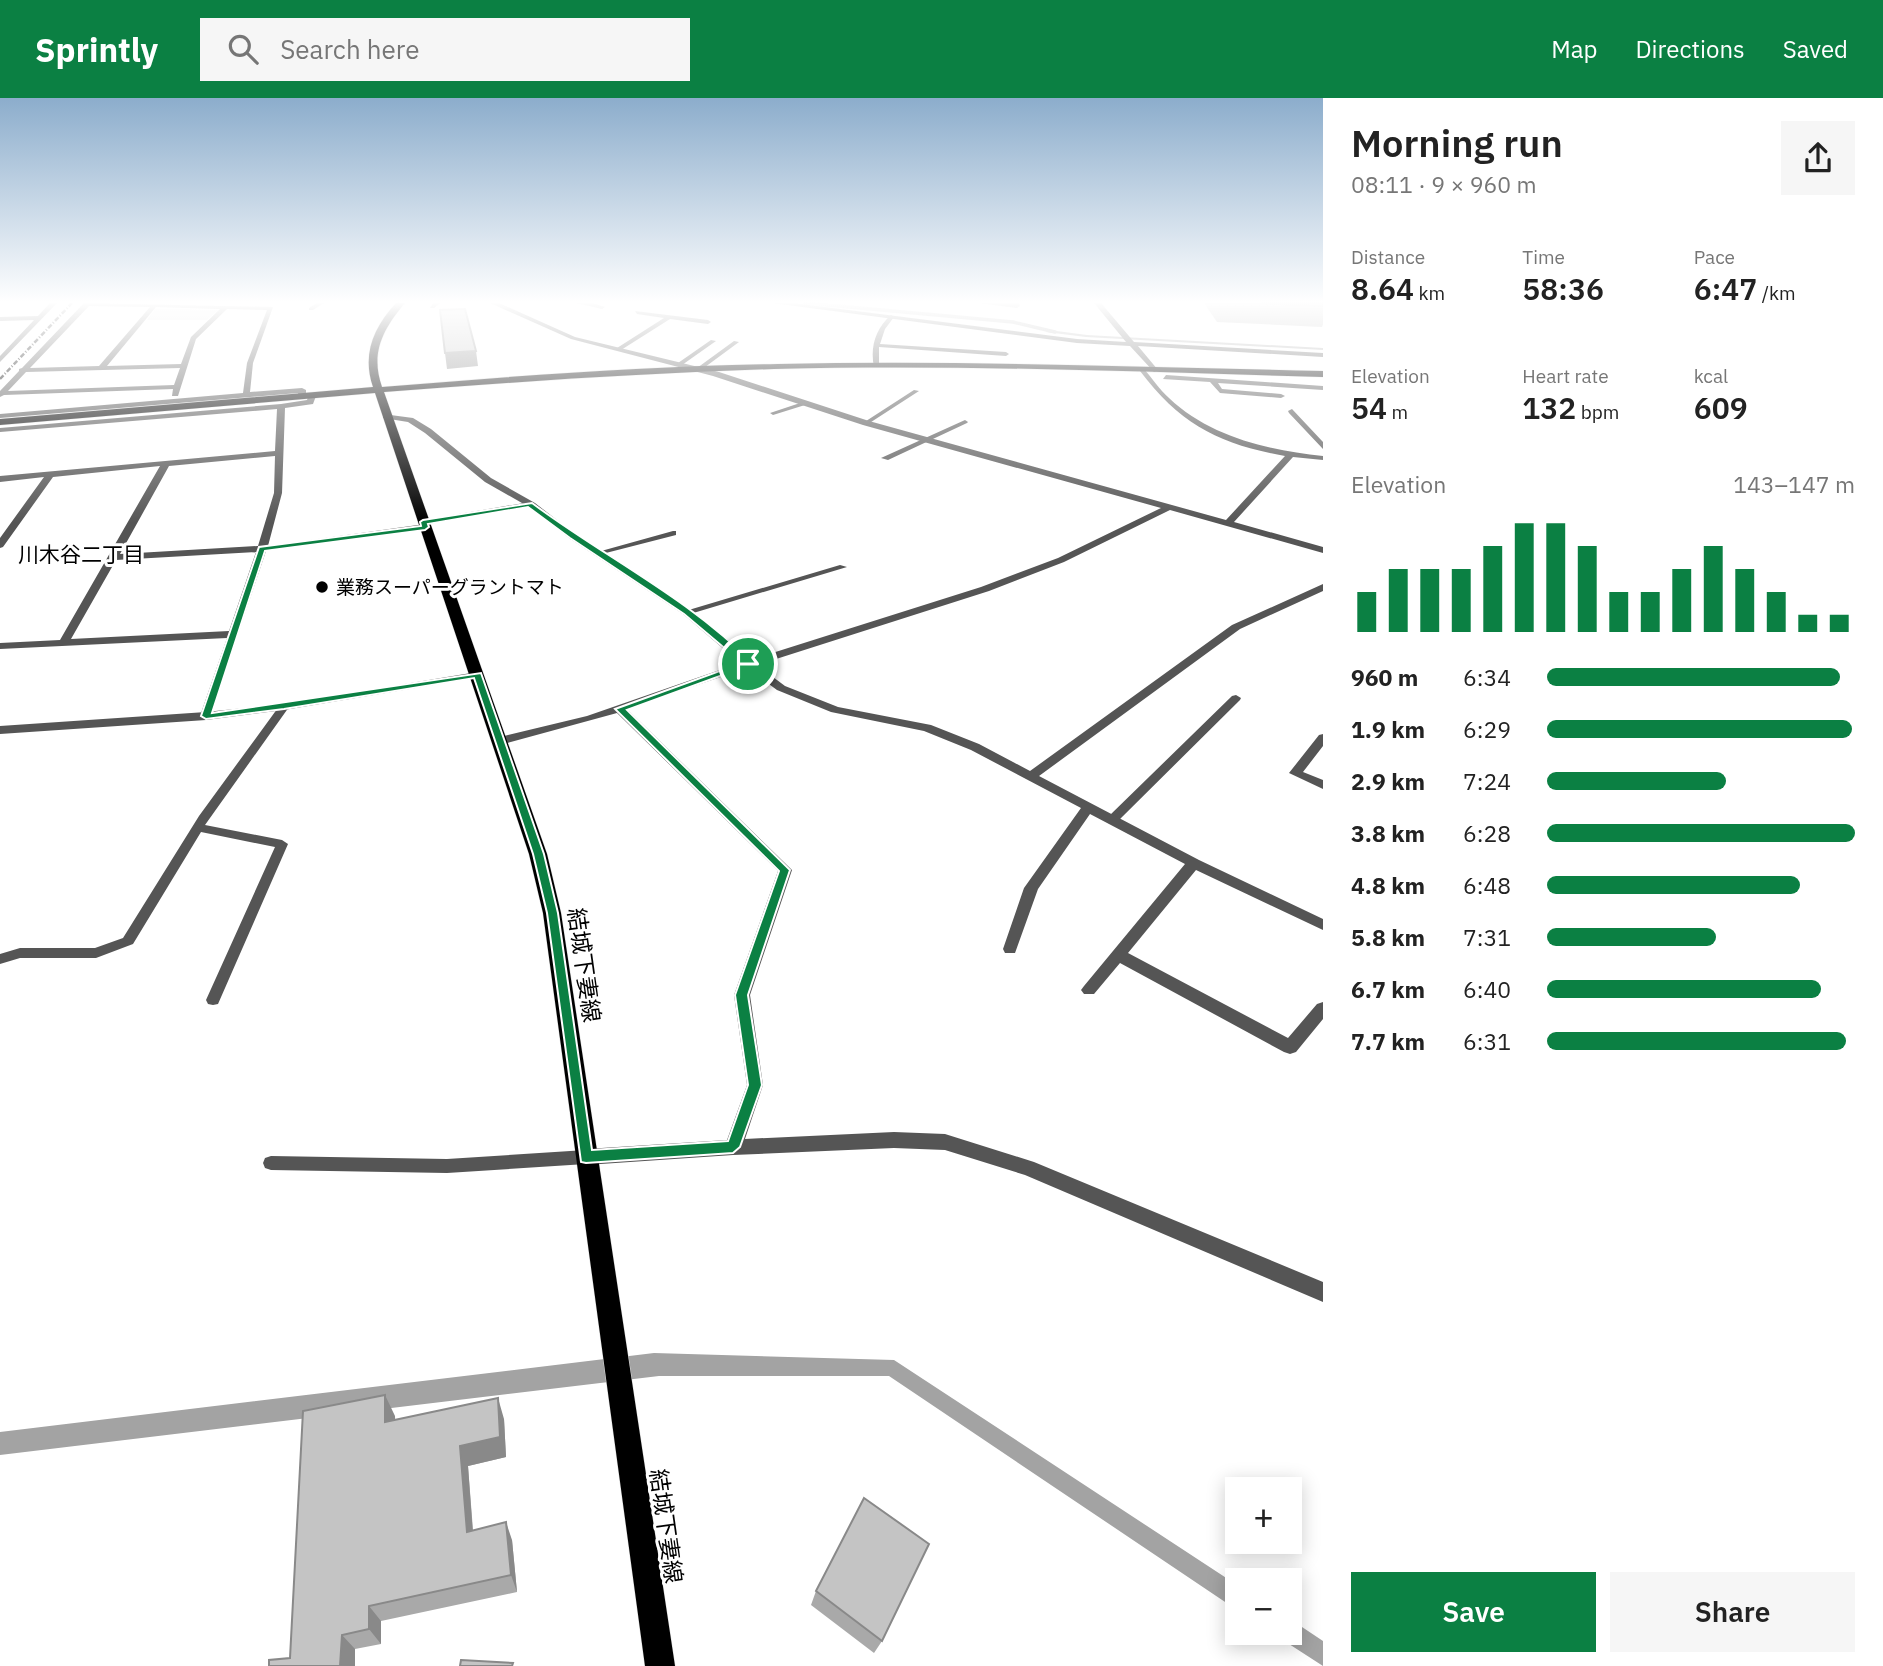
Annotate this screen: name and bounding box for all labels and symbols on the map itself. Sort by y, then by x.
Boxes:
district label: 川木谷二丁目 [18,540,144,568]
place label: 業務スーパーグラントマト [336,575,564,599]
marker: 業務スーパーグラントマト [314,579,330,595]
pin [718,634,778,694]
street label: 結城下妻線 [562,906,608,1024]
street label: 結城下妻線 [644,1467,690,1585]

